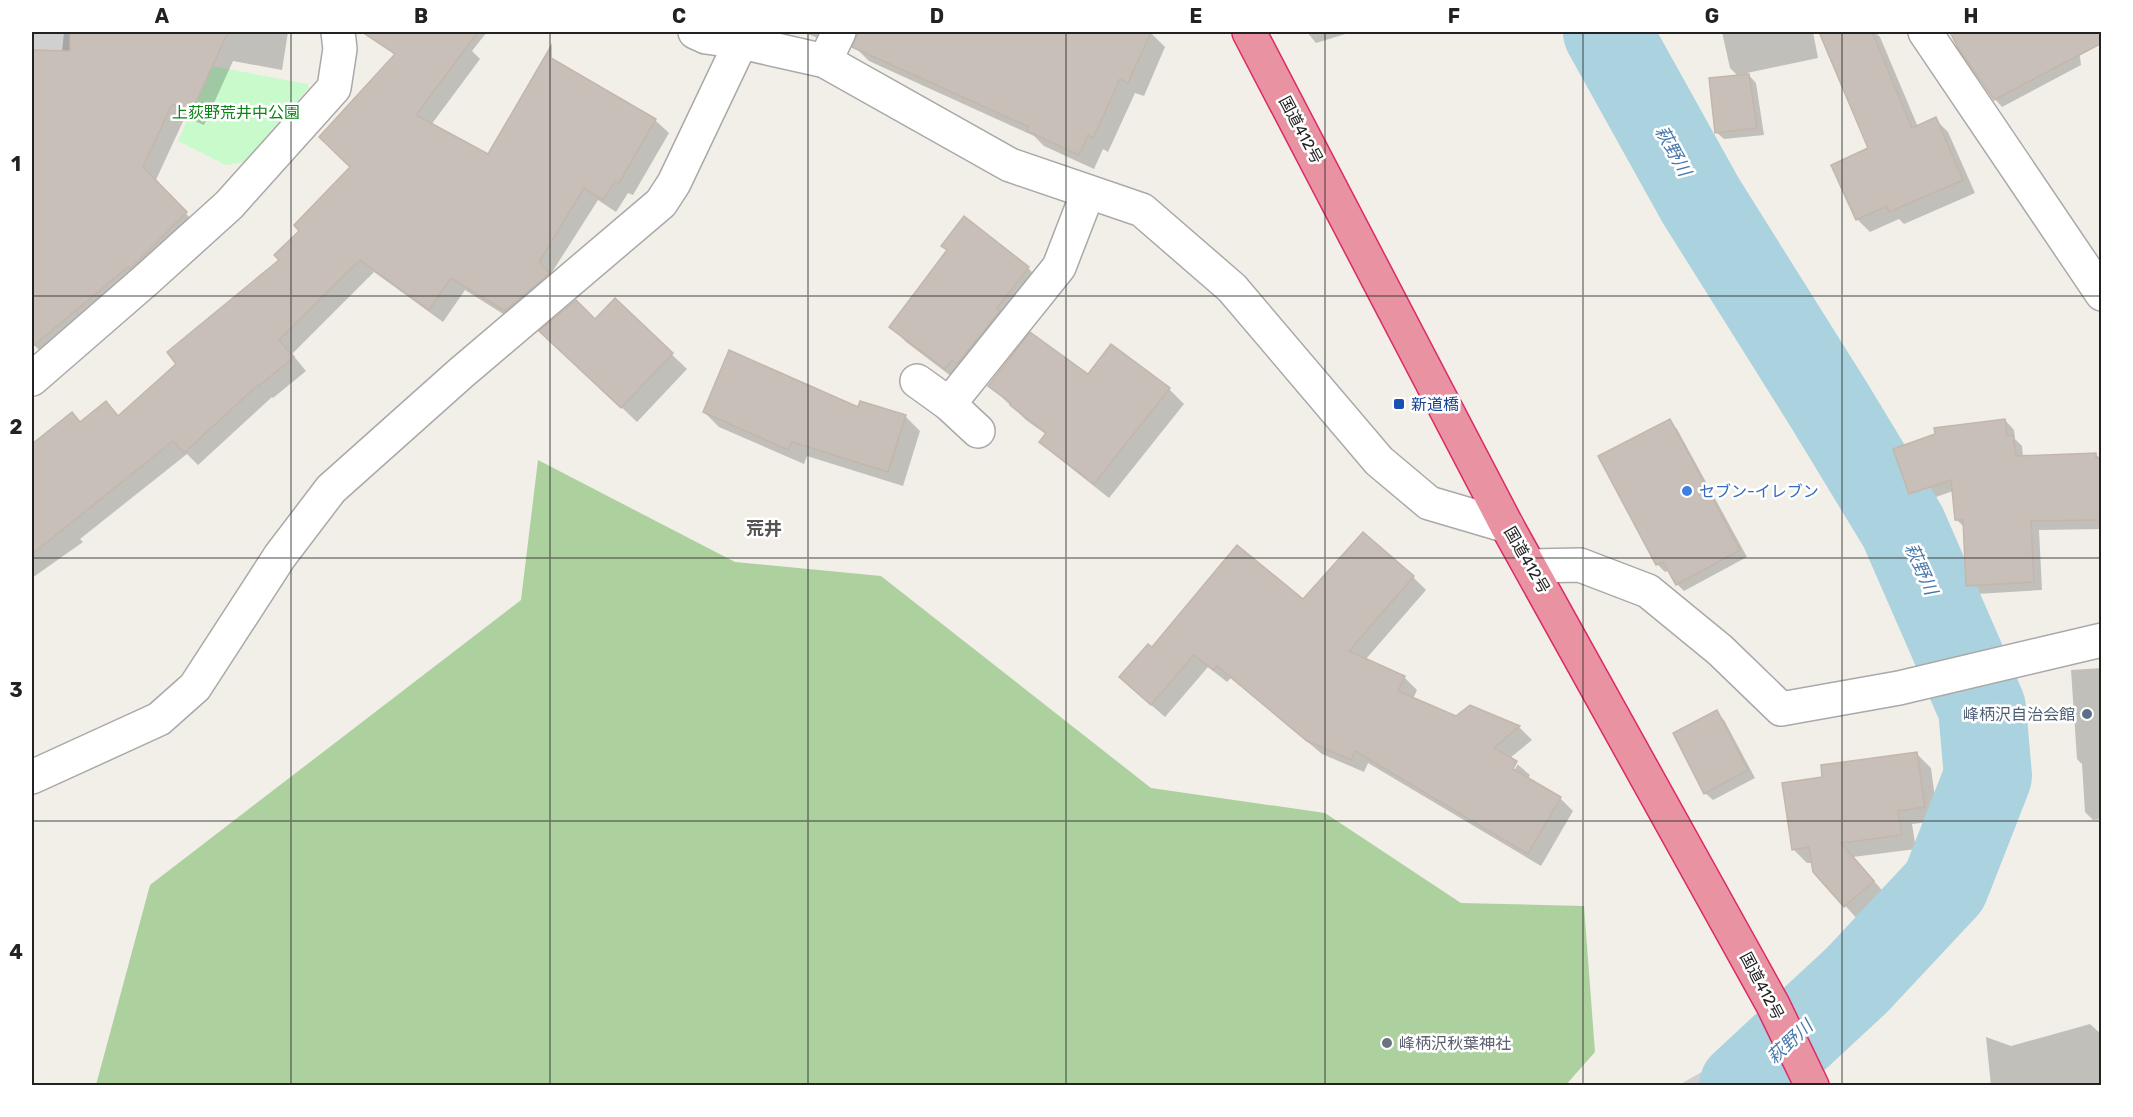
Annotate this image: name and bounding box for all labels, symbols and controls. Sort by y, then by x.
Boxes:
text: A [155,4,170,28]
text: B [414,4,428,28]
text: C [672,4,686,28]
text: D [930,4,944,28]
text: E [1190,4,1202,28]
text: F [1448,4,1460,28]
text: G [1705,4,1719,28]
text: H [1964,4,1978,28]
street label: 国道412号 [1275,93,1327,167]
park label: 上荻野荒井中公園 [172,103,300,122]
water label: 萩野川 [1650,122,1697,182]
text: 1 [11,152,21,176]
place label: 新道橋 [1411,395,1459,414]
marker: 新道橋 [1392,397,1406,411]
text: 2 [10,415,23,439]
place label: セブン-イレブン [1699,482,1819,501]
marker: セブン-イレブン [1680,484,1694,498]
district label: 荒井 [746,518,782,540]
street label: 国道412号 [1500,523,1554,597]
water label: 萩野川 [1900,540,1943,600]
text: 3 [9,678,23,702]
place label: 峰柄沢自治会館 [1963,705,2075,724]
marker: 峰柄沢自治会館 [2080,707,2094,721]
text: 4 [9,940,23,964]
street label: 国道412号 [1736,949,1788,1023]
water label: 萩野川 [1763,1014,1819,1068]
place label: 峰柄沢秋葉神社 [1399,1034,1511,1053]
marker: 峰柄沢秋葉神社 [1380,1036,1394,1050]

